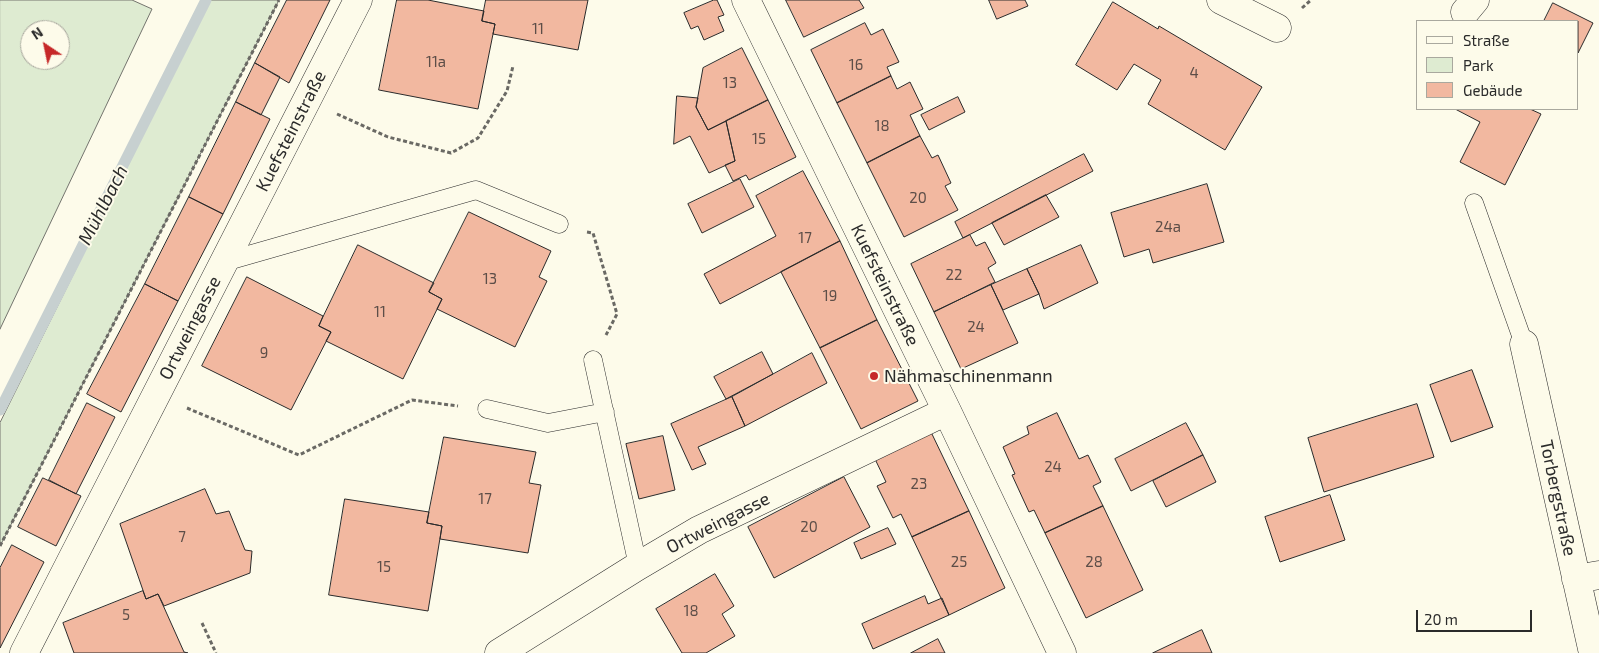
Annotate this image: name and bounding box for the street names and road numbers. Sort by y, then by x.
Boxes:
street label: Kuefsteinstraße [251,67,331,195]
street label: Kuefsteinstraße [846,221,924,349]
street label: Ortweingasse [155,273,225,383]
street label: Torbergstraße [1535,438,1581,558]
street label: Ortweingasse [663,488,773,558]

